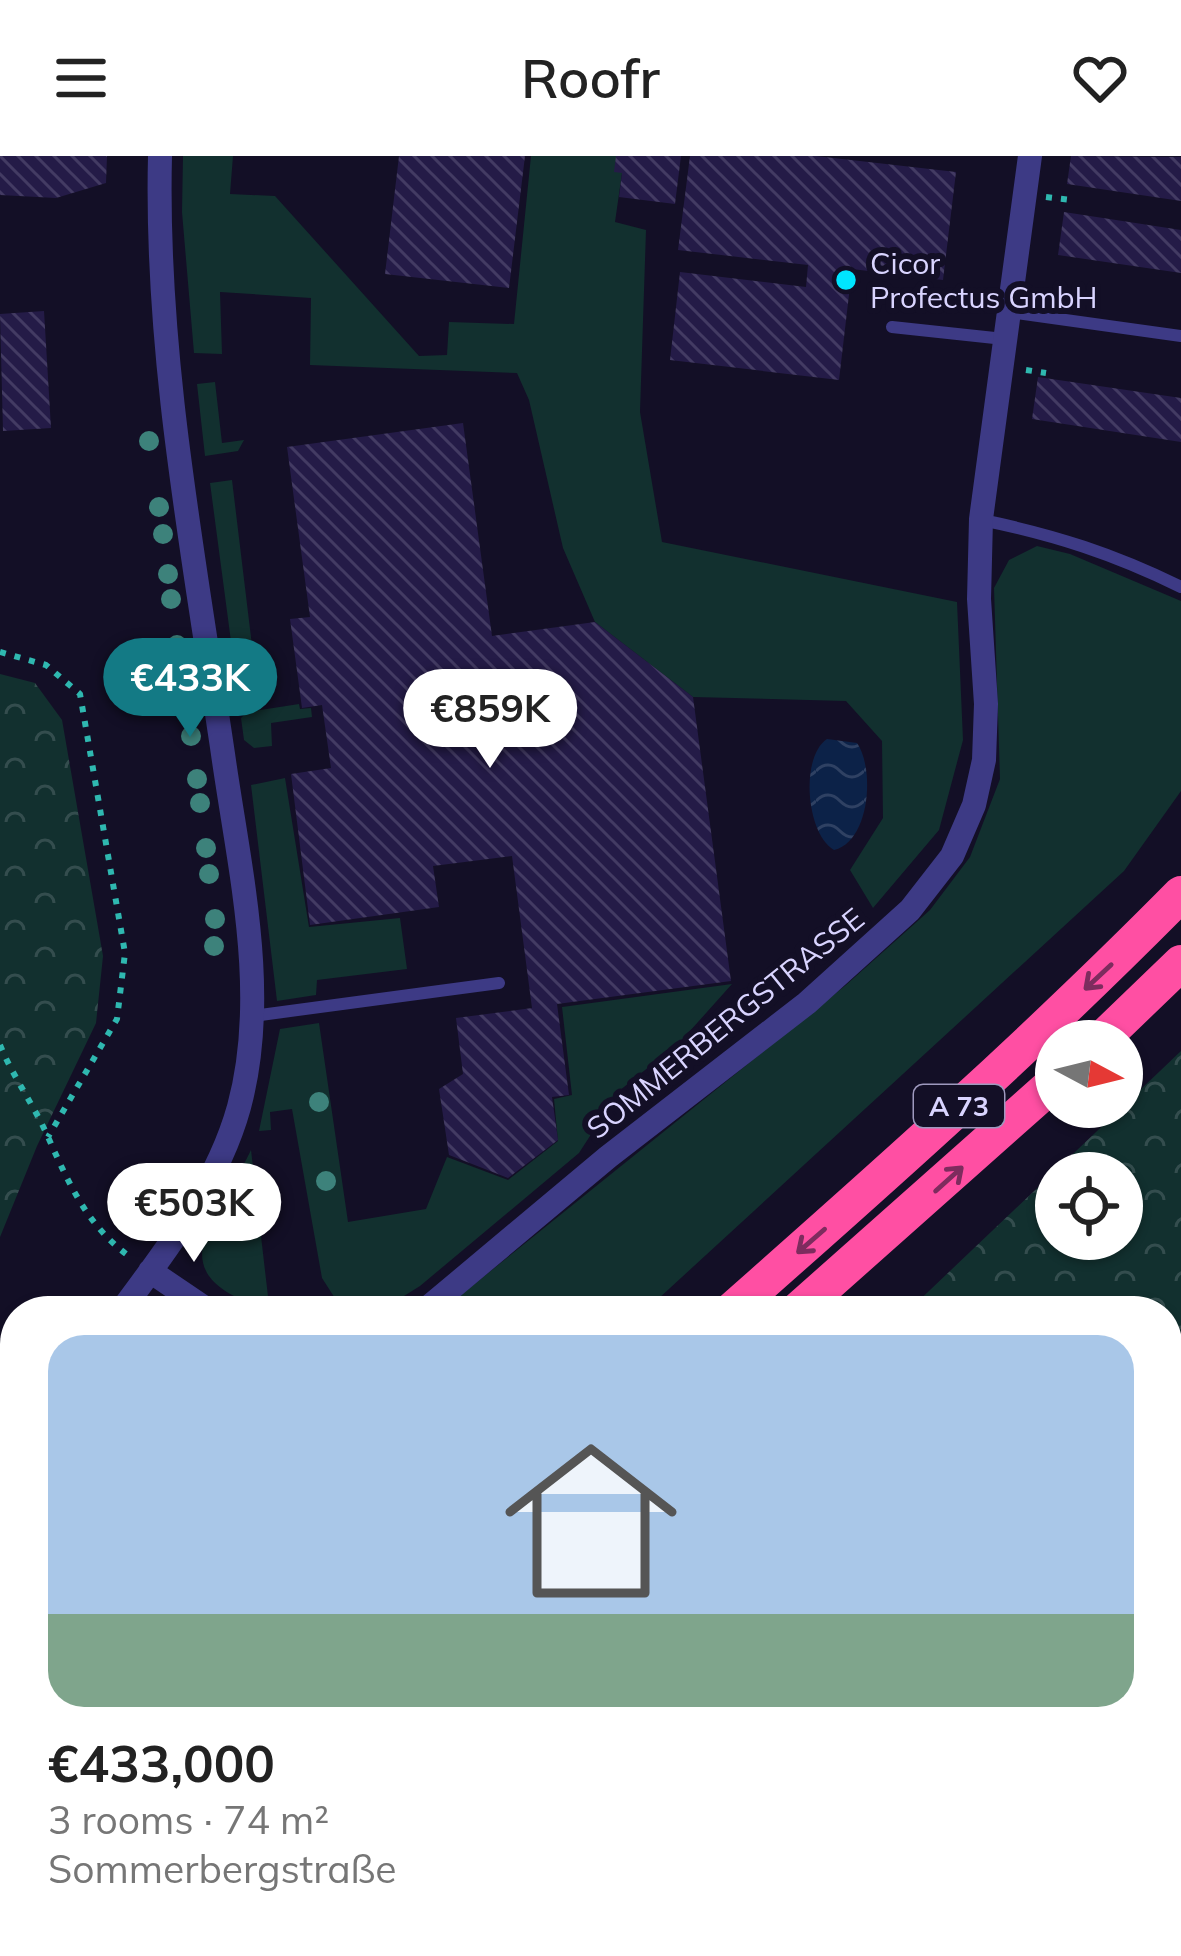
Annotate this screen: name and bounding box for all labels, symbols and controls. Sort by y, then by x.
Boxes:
text: Roofr [521,44,660,112]
icon: menu [48,45,114,111]
icon: heart [1067,45,1133,111]
place label: Cicor Profectus GmbH [870,244,1098,316]
marker: Cicor Profectus GmbH [833,267,859,293]
pin: €433K [106,638,274,740]
text: €433K [130,652,250,701]
pin: €859K [406,669,574,771]
text: €859K [430,683,550,732]
street label: SOMMERBERGSTRASSE [579,899,871,1147]
one-way arrow [1084,962,1114,991]
north arrow [1035,1020,1143,1128]
map controls [1035,1020,1143,1260]
road number: A 73 [914,1085,1004,1127]
button: locate [1035,1152,1143,1260]
pin: €503K [110,1163,278,1265]
one-way arrow [933,1166,963,1193]
text: €503K [134,1177,254,1226]
one-way arrow [796,1226,827,1254]
icon: home [483,1413,699,1629]
text: €433,000 [48,1731,275,1795]
text: 3 rooms · 74 m² [48,1795,329,1844]
text: Sommerbergstraße [48,1844,397,1893]

